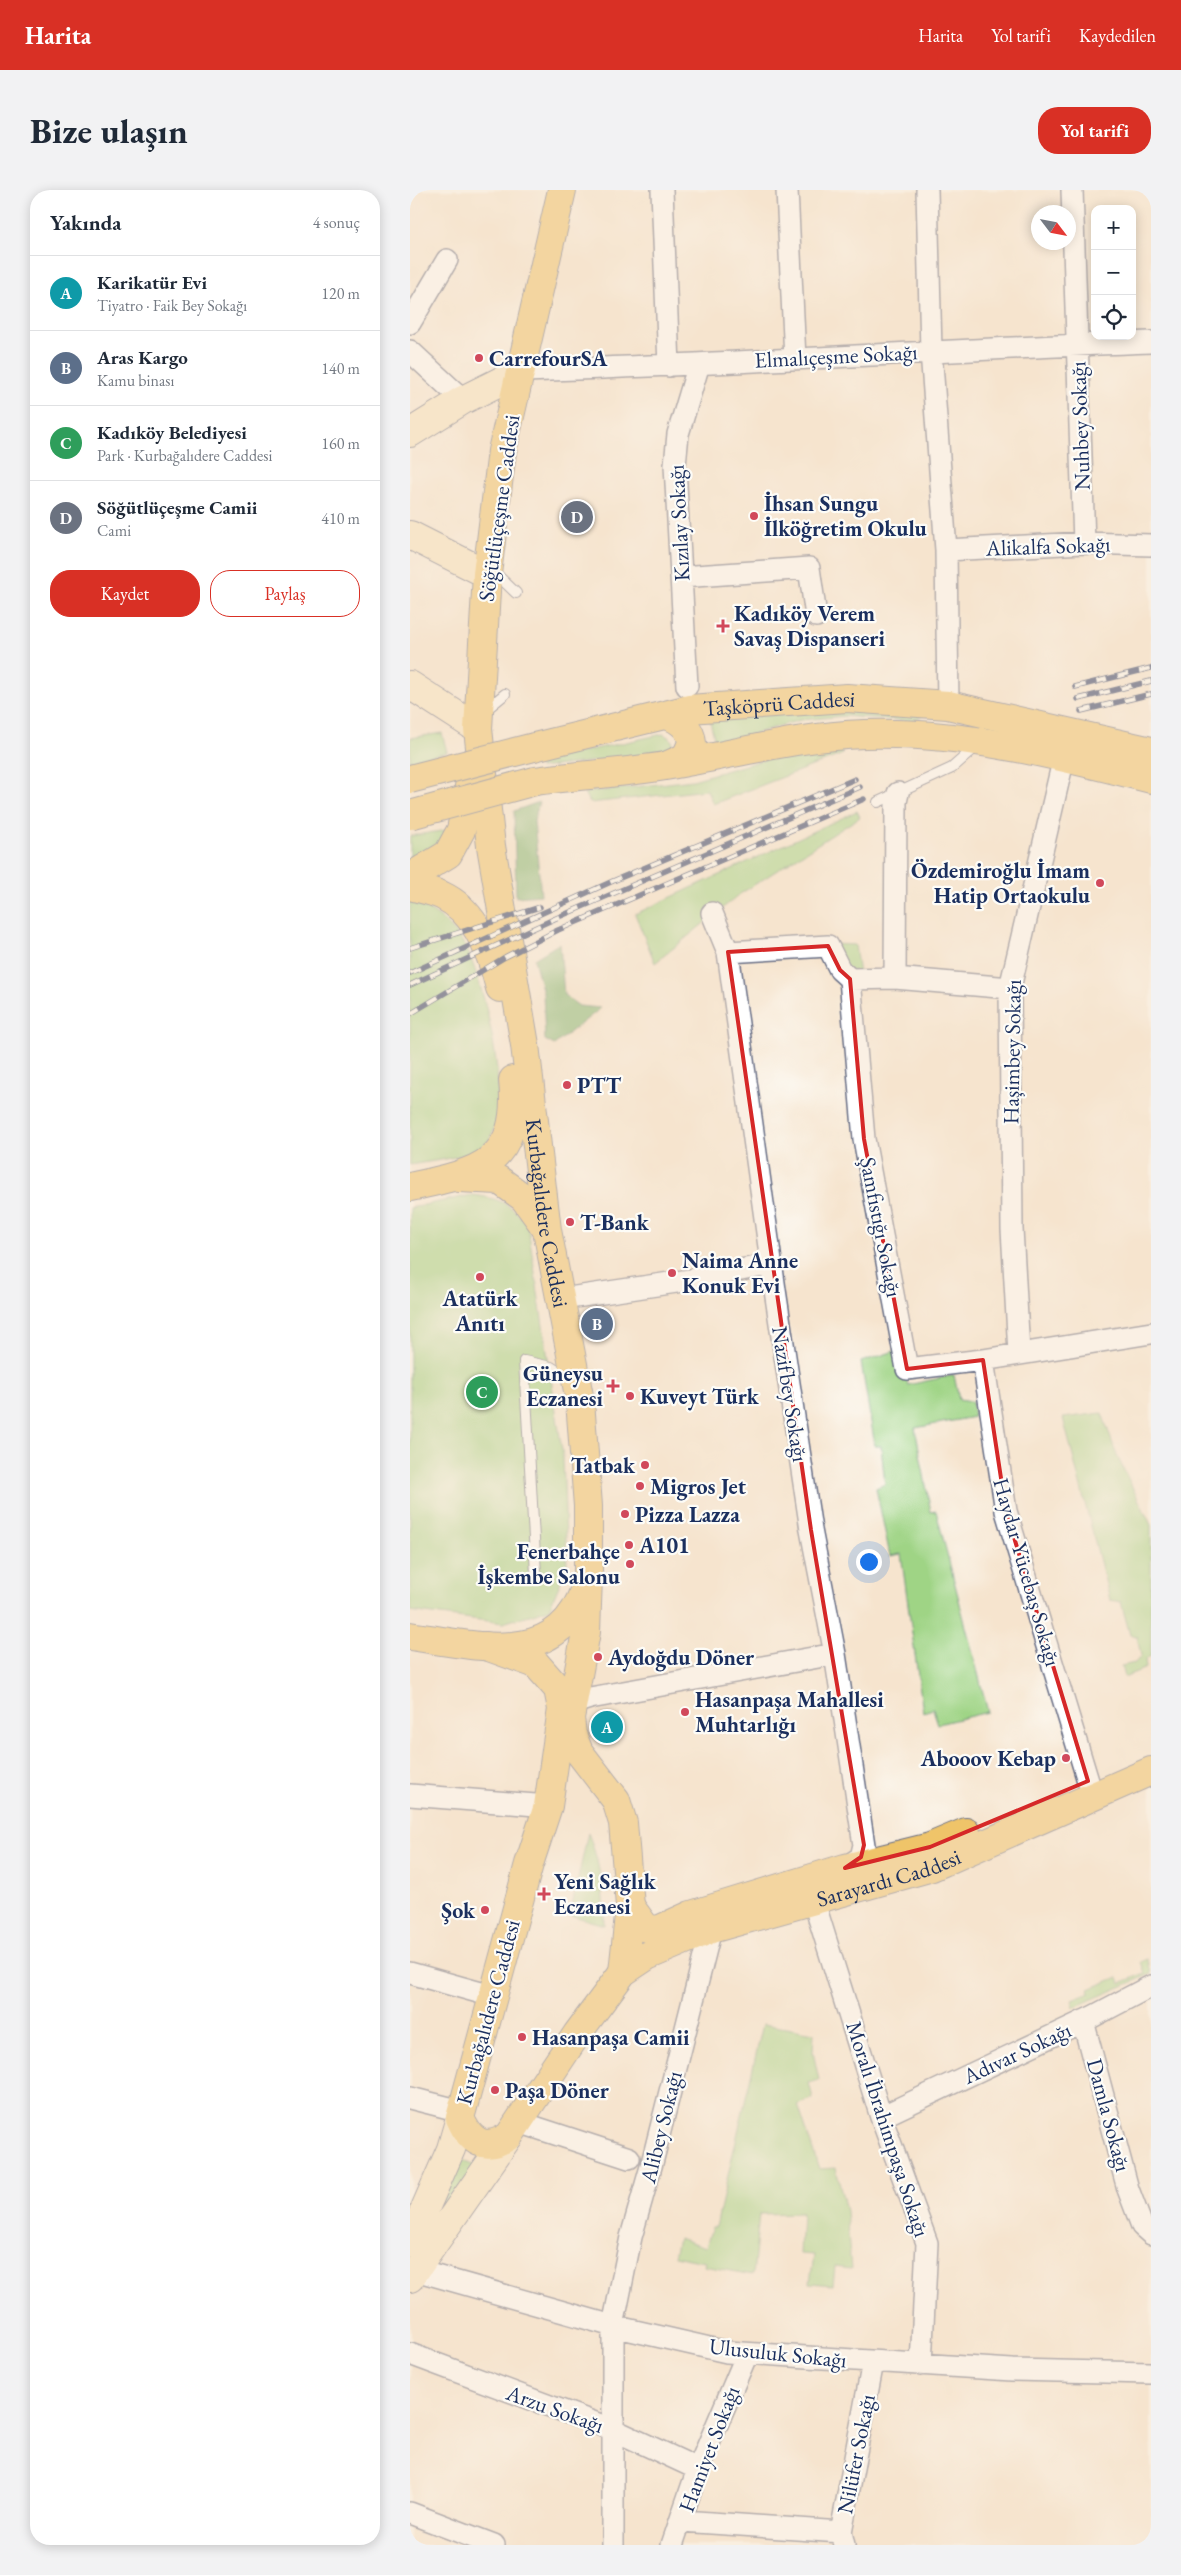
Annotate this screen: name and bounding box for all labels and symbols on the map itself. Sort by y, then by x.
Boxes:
north arrow [1031,205,1076,250]
street label: Elmalıçeşme Sokağı [754,337,918,375]
place label: CarrefourSA [489,344,608,373]
marker: CarrefourSA [473,352,485,364]
street label: Nuhbey Sokağı [1063,361,1097,491]
street label: Söğütlüçeşme Caddesi [472,413,526,603]
street label: Kızılay Sokağı [661,464,697,582]
place label: İhsan Sungu İlköğretim Okulu [764,489,927,543]
pin: D [561,498,593,536]
marker: İhsan Sungu İlköğretim Okulu [748,510,760,522]
street label: Alikalfa Sokağı [984,529,1111,563]
place label: Kadıköy Verem Savaş Dispanseri [734,599,885,653]
marker: Kadıköy Verem Savaş Dispanseri [716,619,730,633]
street label: Taşköprü Caddesi [702,683,856,722]
place label: Özdemiroğlu İmam Hatip Ortaokulu [911,856,1090,910]
marker: Özdemiroğlu İmam Hatip Ortaokulu [1094,877,1106,889]
street label: Haşimbey Sokağı [996,979,1028,1125]
place label: PTT [577,1071,622,1100]
marker: PTT [561,1079,573,1091]
street label: Kurbağalıdere Caddesi [519,1117,576,1310]
street label: Şamfıstığı Sokağı [853,1154,909,1300]
place label: T-Bank [580,1208,650,1237]
marker: T-Bank [564,1216,576,1228]
place label: Naima Anne Konuk Evi [682,1246,798,1300]
marker: Naima Anne Konuk Evi [666,1267,678,1279]
marker: Atatürk Anıtı [474,1271,486,1283]
place label: Atatürk Anıtı [441,1284,519,1338]
pin: B [581,1305,613,1343]
street label: Nazifbey Sokağı [765,1324,815,1464]
place label: Güneysu Eczanesi [523,1359,604,1413]
pin: C [466,1373,498,1411]
marker: Güneysu Eczanesi [607,1380,619,1392]
place label: Kuveyt Türk [640,1382,760,1411]
marker: Kuveyt Türk [624,1390,636,1402]
place label: Tatbak [571,1451,636,1480]
marker: Tatbak [639,1459,651,1471]
place label: Migros Jet [650,1472,747,1501]
street label: Haydar Yücebaş Sokağı [986,1474,1068,1670]
marker: Migros Jet [634,1480,646,1492]
place label: Pizza Lazza [635,1500,740,1529]
marker: Pizza Lazza [619,1508,631,1520]
place label: A101 [638,1531,690,1560]
place label: Fenerbahçe İşkembe Salonu [477,1537,620,1591]
marker: A101 [623,1539,635,1551]
your location [856,1549,882,1575]
marker: Fenerbahçe İşkembe Salonu [624,1558,636,1570]
place label: Aydoğdu Döner [607,1643,755,1672]
marker: Aydoğdu Döner [592,1651,604,1663]
place label: Hasanpaşa Mahallesi Muhtarlığı [695,1685,884,1739]
marker: Hasanpaşa Mahallesi Muhtarlığı [679,1706,691,1718]
pin: A [591,1708,623,1746]
place label: Abooov Kebap [920,1744,1056,1773]
marker: Abooov Kebap [1060,1752,1072,1764]
street label: Sarayardı Caddesi [813,1842,965,1913]
place label: Yeni Sağlık Eczanesi [554,1867,657,1921]
marker: Yeni Sağlık Eczanesi [538,1888,550,1900]
place label: Şok [441,1896,476,1925]
marker: Şok [479,1904,491,1916]
street label: Kurbağalıdere Caddesi [449,1916,527,2108]
street label: Adıvar Sokağı [957,2015,1076,2091]
street label: Moralı İbrahimpaşa Sokağı [839,2017,937,2241]
place label: Hasanpaşa Camii [532,2023,690,2052]
marker: Hasanpaşa Camii [516,2031,528,2043]
street label: Damla Sokağı [1080,2055,1138,2175]
street label: Alibey Sokağı [633,2068,689,2187]
place label: Paşa Döner [505,2076,610,2105]
marker: Paşa Döner [489,2084,501,2096]
street label: Ulusuluk Sokağı [708,2331,848,2375]
street label: Arzu Sokağı [501,2378,608,2440]
street label: Hamiyet Sokağı [672,2382,746,2516]
street label: Nilüfer Sokağı [830,2392,882,2516]

